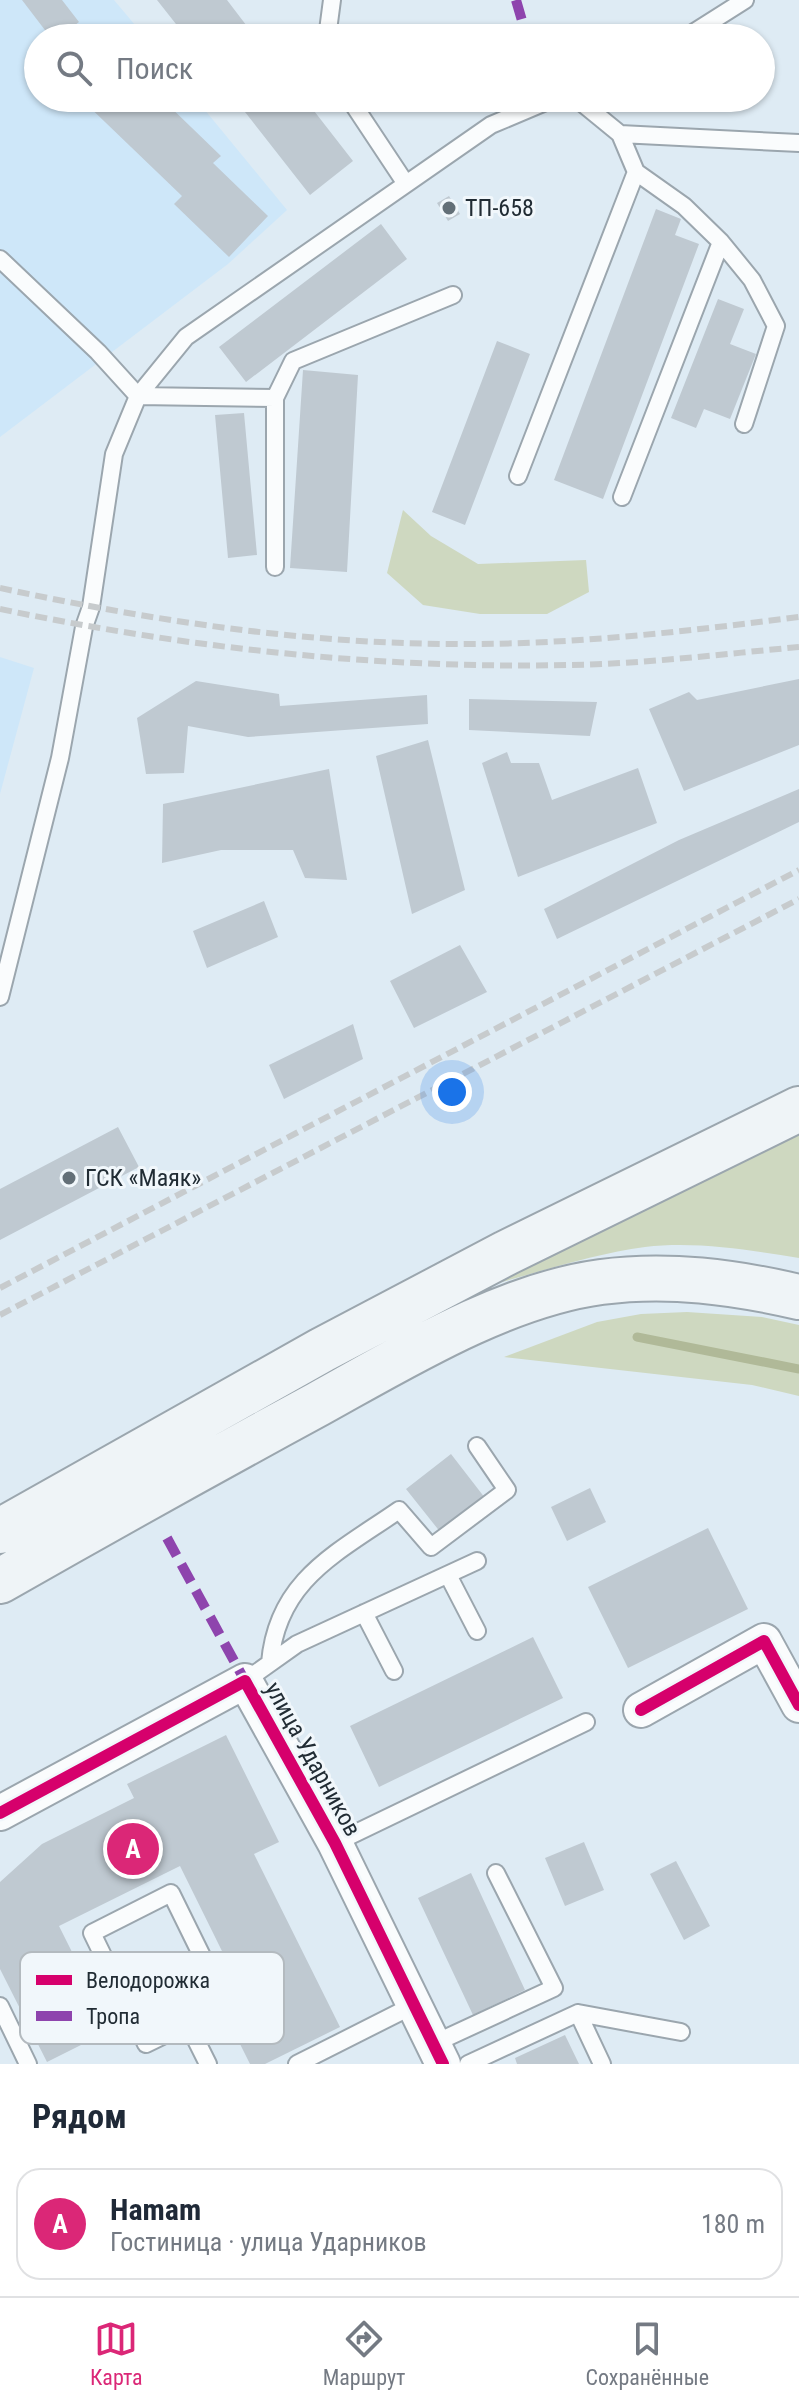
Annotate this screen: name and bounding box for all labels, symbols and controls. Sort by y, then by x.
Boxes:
search box [24,24,775,112]
icon: search [52,46,96,90]
text: Поиск [116,51,193,86]
place label: ТП-658 [465,194,534,222]
marker: ТП-658 [440,199,458,217]
your location [432,1072,472,1112]
place label: ГСК «Маяк» [85,1164,201,1192]
marker: ГСК «Маяк» [60,1169,78,1187]
street label: улица Ударников [259,1677,367,1841]
pin: A [107,1819,159,1879]
legend [20,1952,284,2044]
text: Велодорожка [86,1968,210,1993]
text: Тропа [86,2004,140,2029]
text: Рядом [32,2096,127,2136]
text: Hamam [110,2192,201,2227]
text: A [52,2209,68,2239]
text: 180 m [701,2209,765,2239]
text: Гостиница · улица Ударников [110,2227,427,2257]
tab: Карта [90,2317,143,2390]
tab: Маршрут [323,2317,405,2390]
tab: Сохранённые [585,2317,709,2390]

